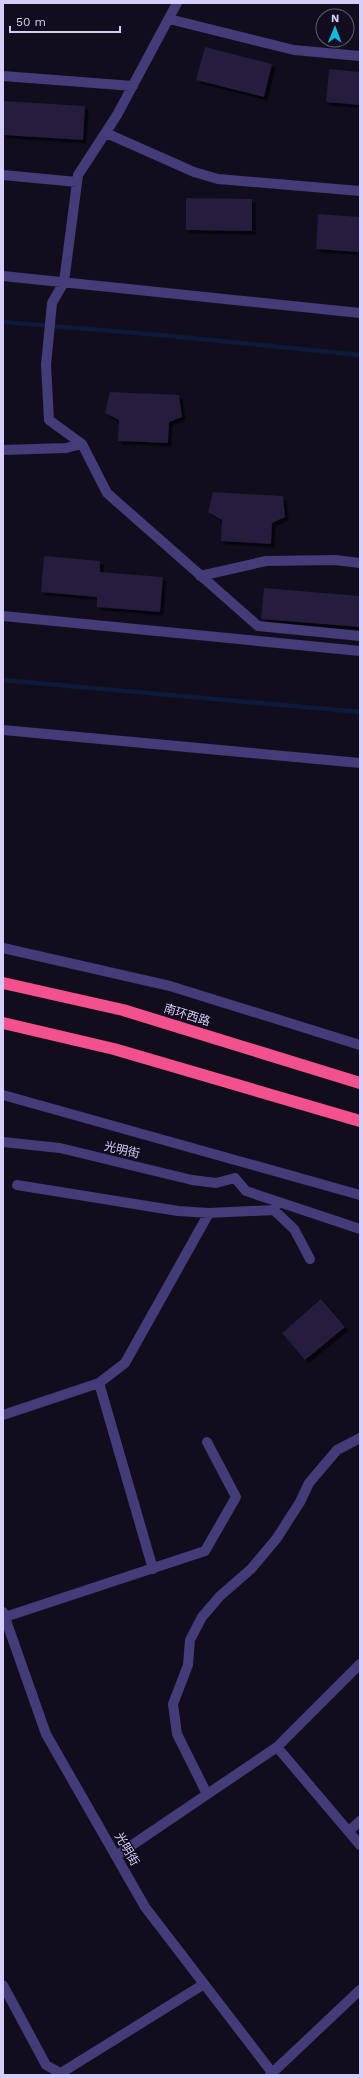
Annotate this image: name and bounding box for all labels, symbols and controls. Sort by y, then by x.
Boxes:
scale bar [10,8,120,34]
north arrow [315,8,355,48]
text: N [331,12,339,25]
text: 50 m [16,15,46,29]
street label: 南环西路 [162,1001,212,1029]
street label: 光明街 [103,1139,141,1161]
street label: 光明街 [112,1830,142,1868]

